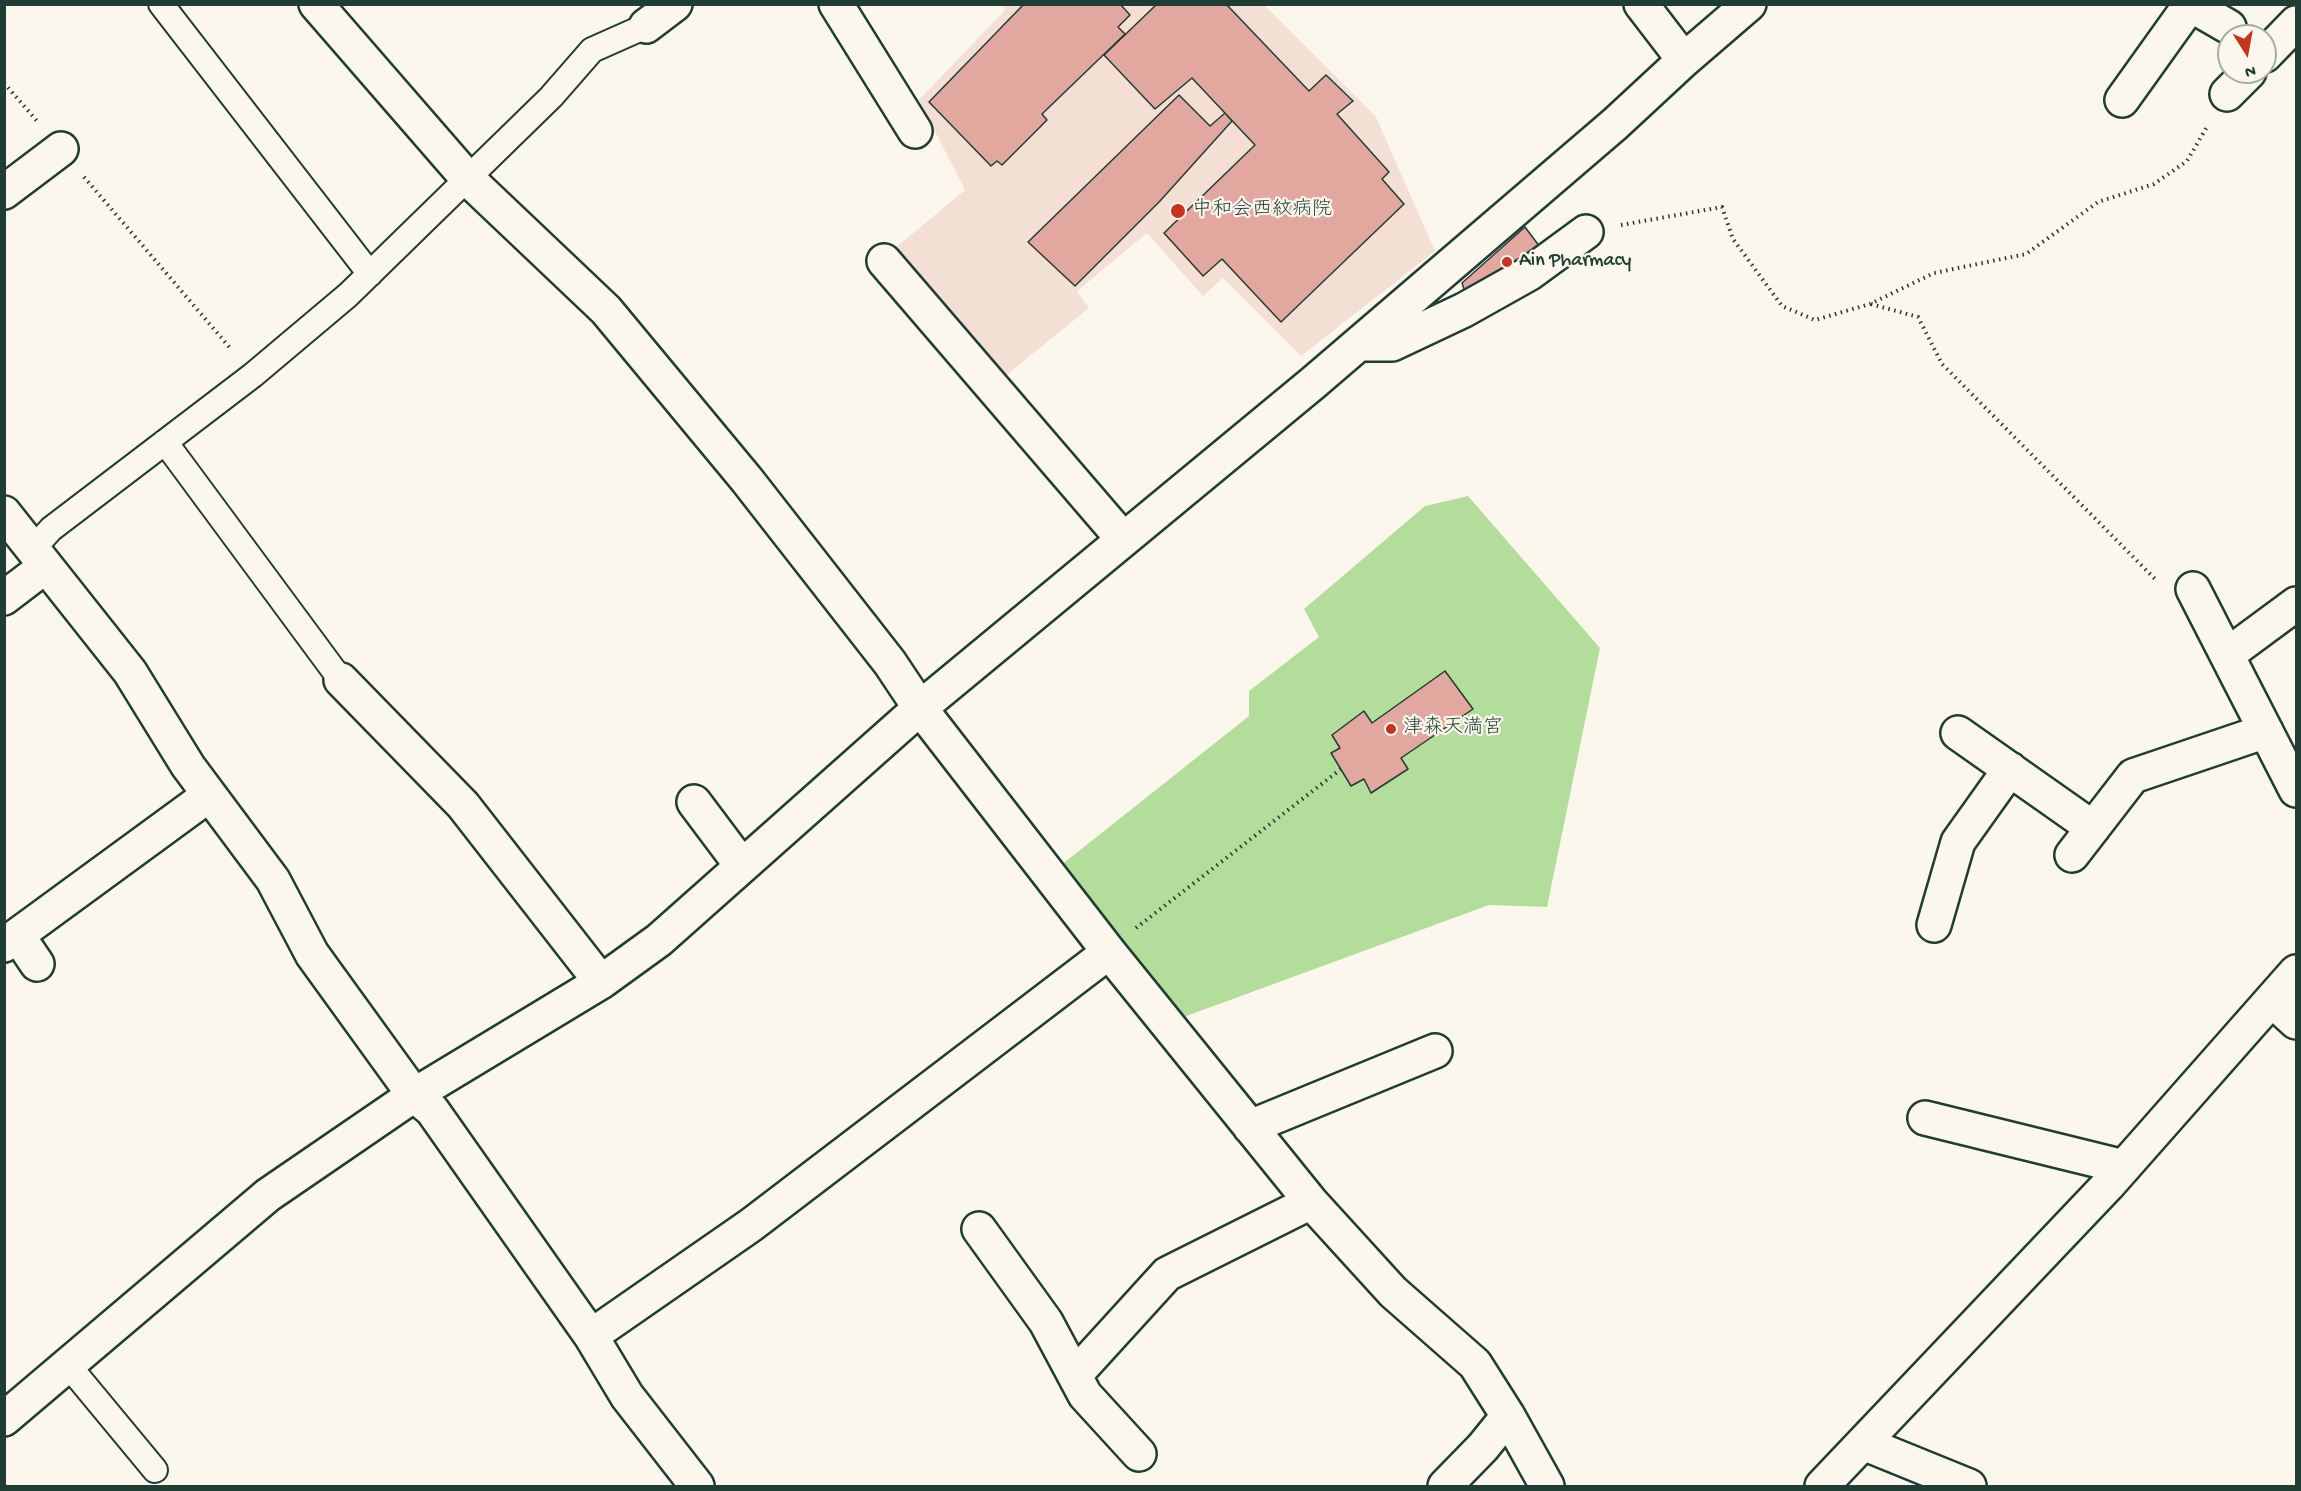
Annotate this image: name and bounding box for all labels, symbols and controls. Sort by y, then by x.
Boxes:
north arrow [2217,24,2277,84]
text: N [2243,60,2257,81]
place label: 中和会西紋病院 [1192,199,1332,223]
marker: 中和会西紋病院 [1169,202,1187,220]
place label: Ain Pharmacy [1519,250,1631,274]
marker: Ain Pharmacy [1500,255,1514,269]
place label: 津森天満宮 [1403,717,1503,741]
marker: 津森天満宮 [1384,722,1398,736]

